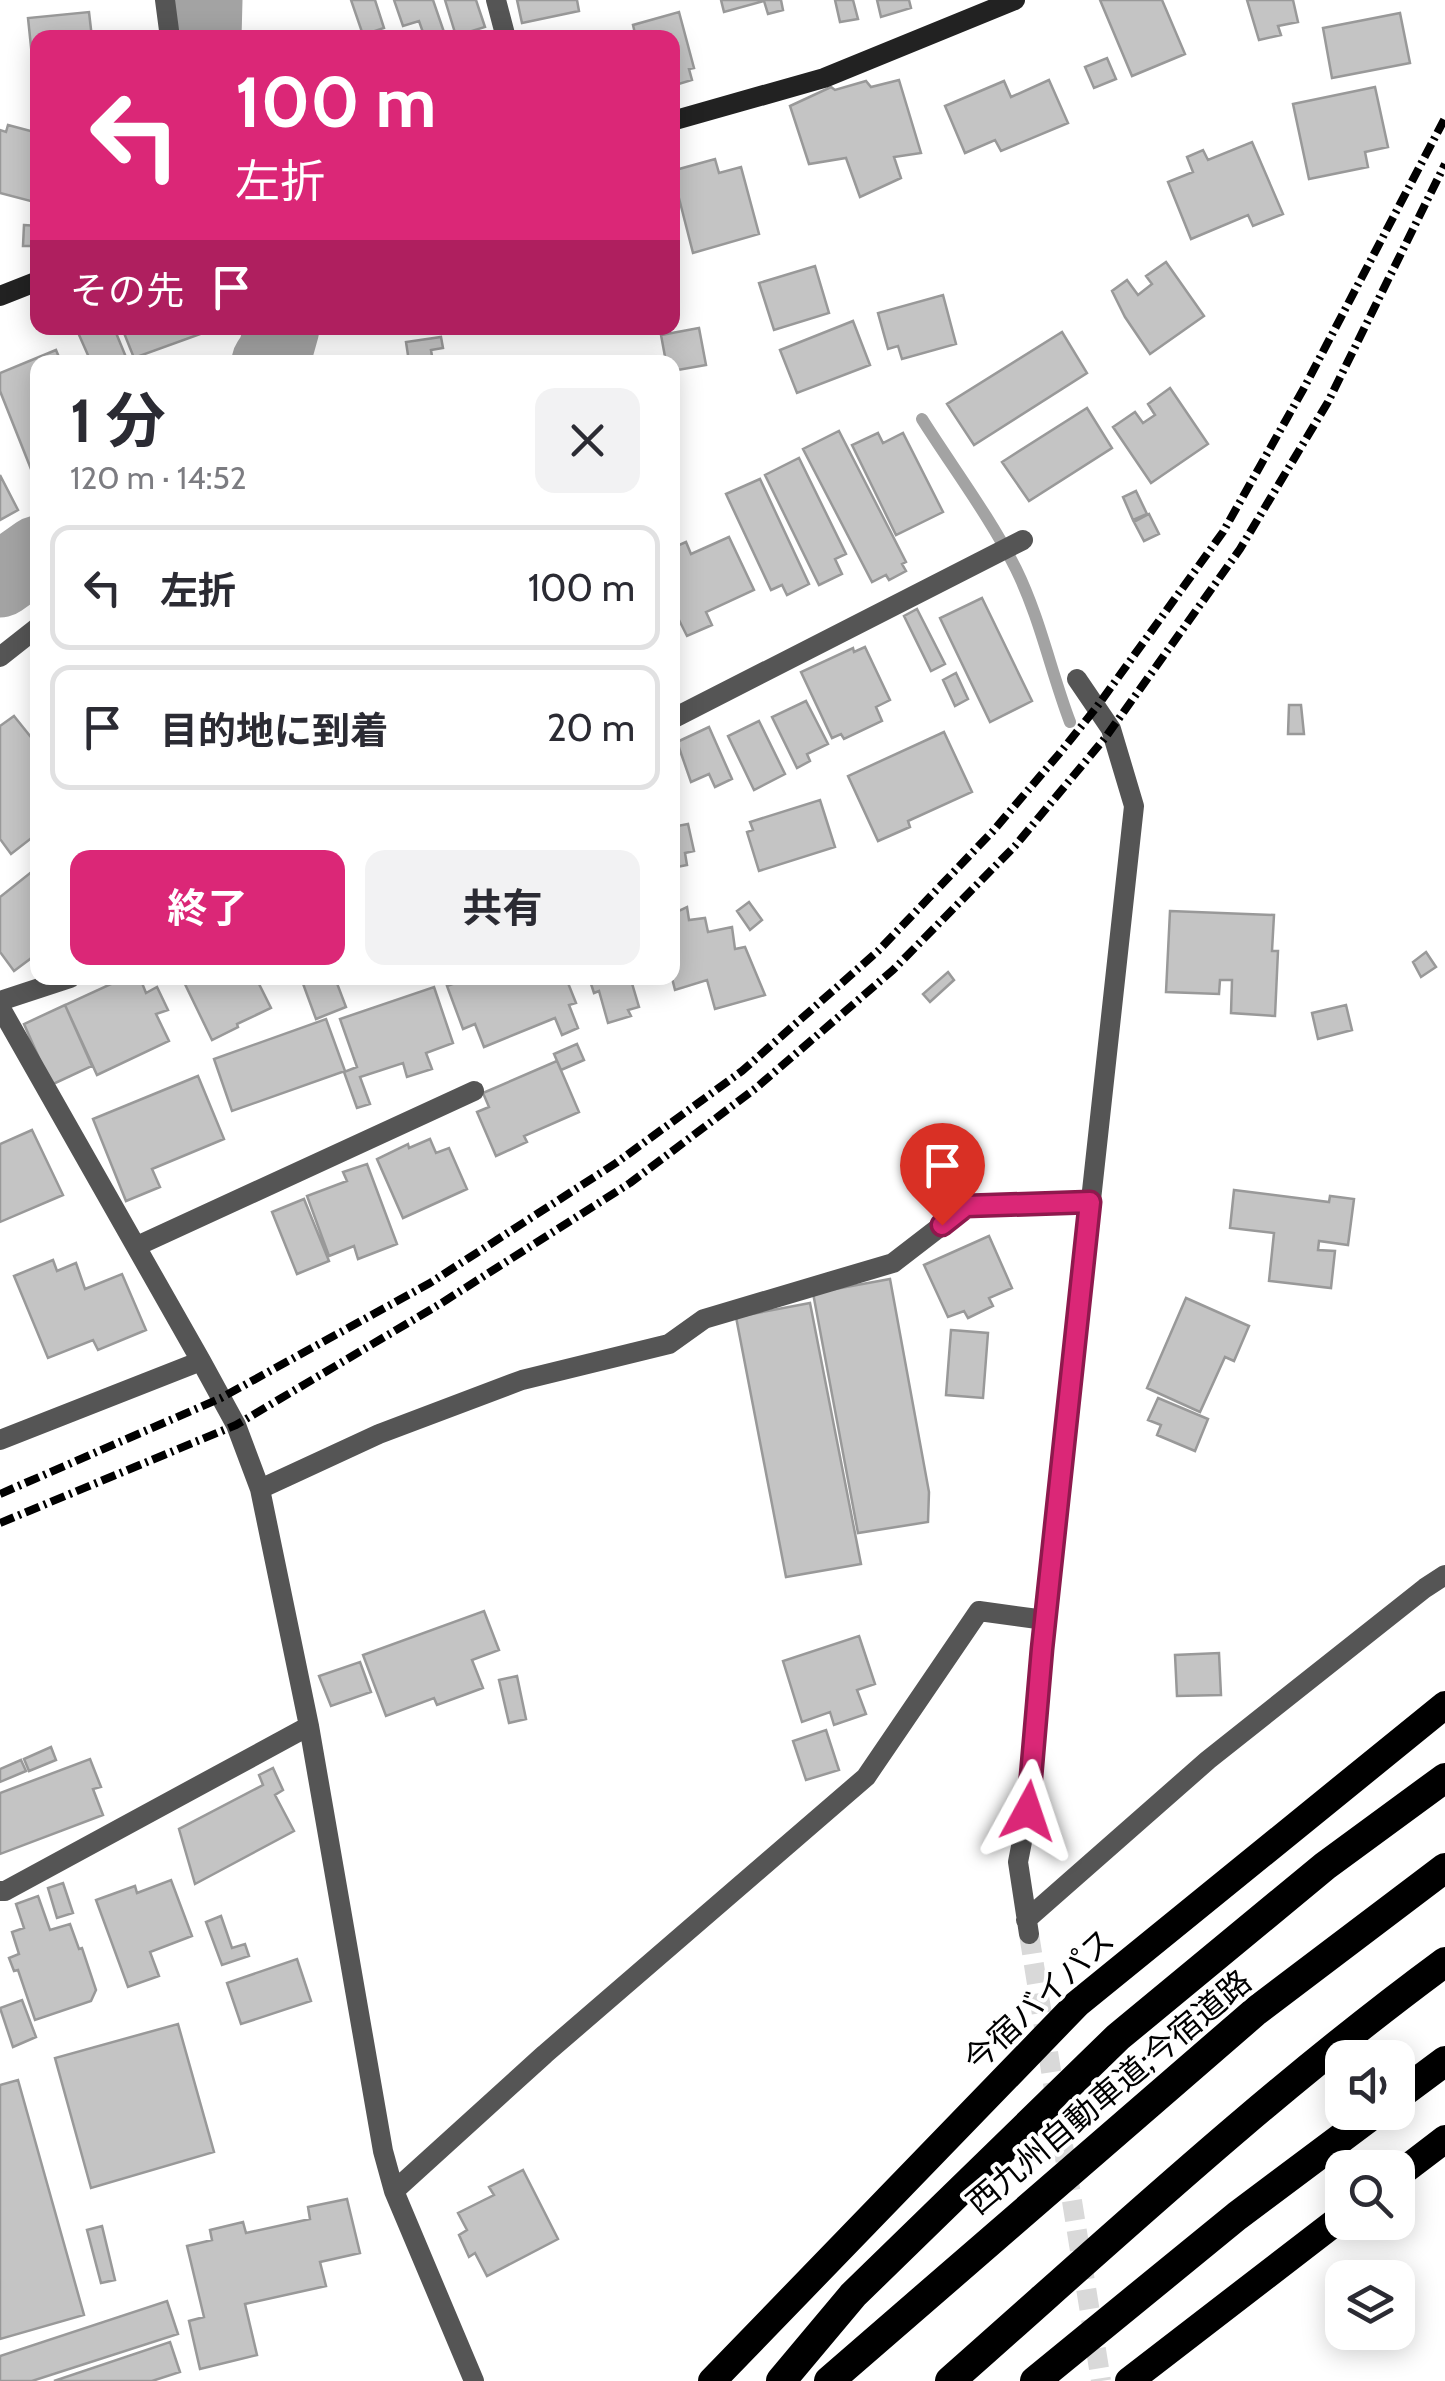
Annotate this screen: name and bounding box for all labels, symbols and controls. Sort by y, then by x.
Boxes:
text: 100 m [235,59,436,145]
icon: left [70,70,200,200]
text: 左折 [235,154,325,208]
icon: arrive [204,260,259,315]
text: その先 [70,267,184,314]
text: 1 分 [70,384,166,457]
button: close [535,388,640,493]
text: 120 m · 14:52 [70,458,246,497]
icon: left [75,560,130,615]
text: 100 m [528,564,635,611]
text: 左折 [160,567,236,614]
icon: arrive [75,700,130,755]
text: 20 m [547,704,635,751]
text: 目的地に到着 [160,707,388,754]
button: 終了 [70,850,345,965]
button: 共有 [365,850,640,965]
pin [900,1123,985,1226]
icon: arrive [915,1138,970,1193]
position arrow [976,1759,1080,1863]
street label: 今宿バイパス [955,1920,1122,2079]
street label: 西九州自動車道;今宿道路 [959,1961,1259,2222]
map controls [1325,2040,1415,2350]
button: sound [1325,2040,1415,2130]
button: search [1325,2150,1415,2240]
button: layers [1325,2260,1415,2350]

